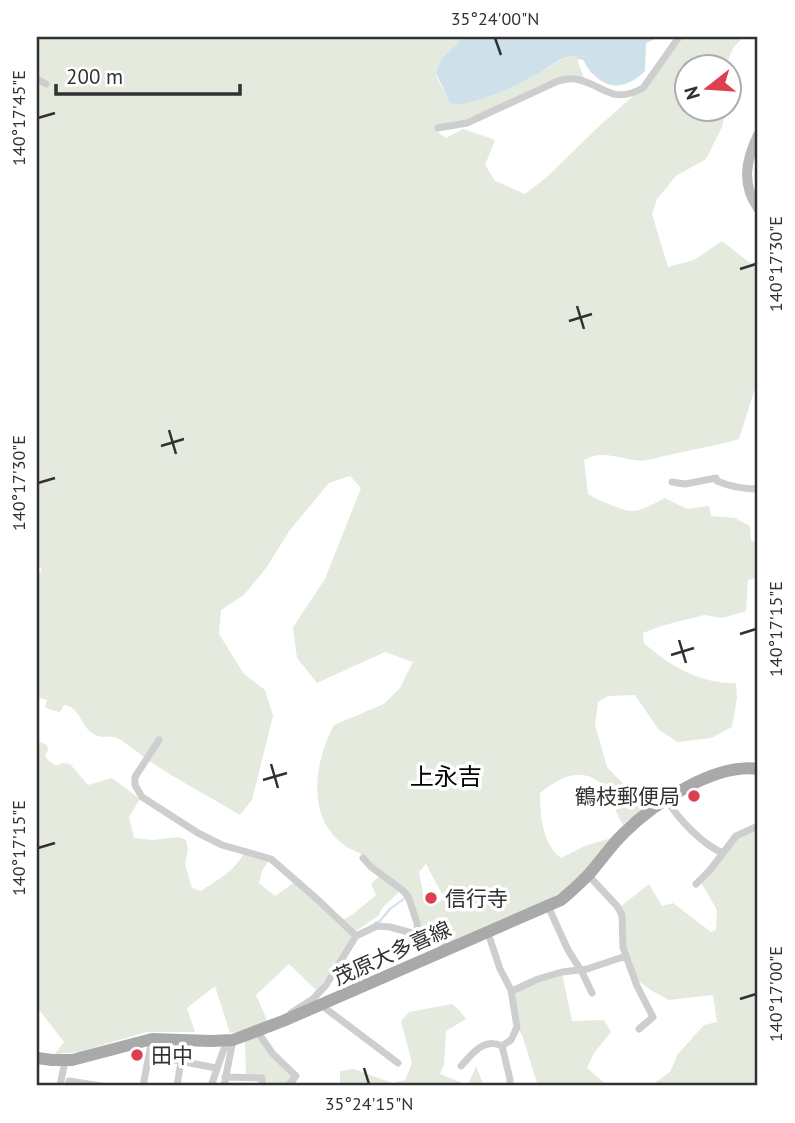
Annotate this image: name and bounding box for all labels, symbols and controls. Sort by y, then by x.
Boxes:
text: 35°24'00"N [451,7,539,30]
scale bar [56,52,240,96]
north arrow [672,52,742,122]
text: 200 m [66,63,123,90]
text: 140°17'45"E [7,70,30,166]
text: N [678,83,705,102]
text: 140°17'30"E [764,216,787,312]
text: 140°17'30"E [7,435,30,531]
text: 140°17'15"E [764,581,787,677]
district label: 上永吉 [410,761,482,792]
place label: 鶴枝郵便局 [575,783,680,810]
marker: 鶴枝郵便局 [686,788,702,804]
text: 140°17'15"E [7,800,30,896]
place label: 信行寺 [445,885,508,912]
marker: 信行寺 [423,890,439,906]
street label: 茂原大多喜線 [329,915,455,991]
text: 140°17'00"E [764,946,787,1042]
place label: 田中 [151,1042,193,1069]
marker: 田中 [129,1047,145,1063]
text: 35°24'15"N [325,1092,413,1115]

